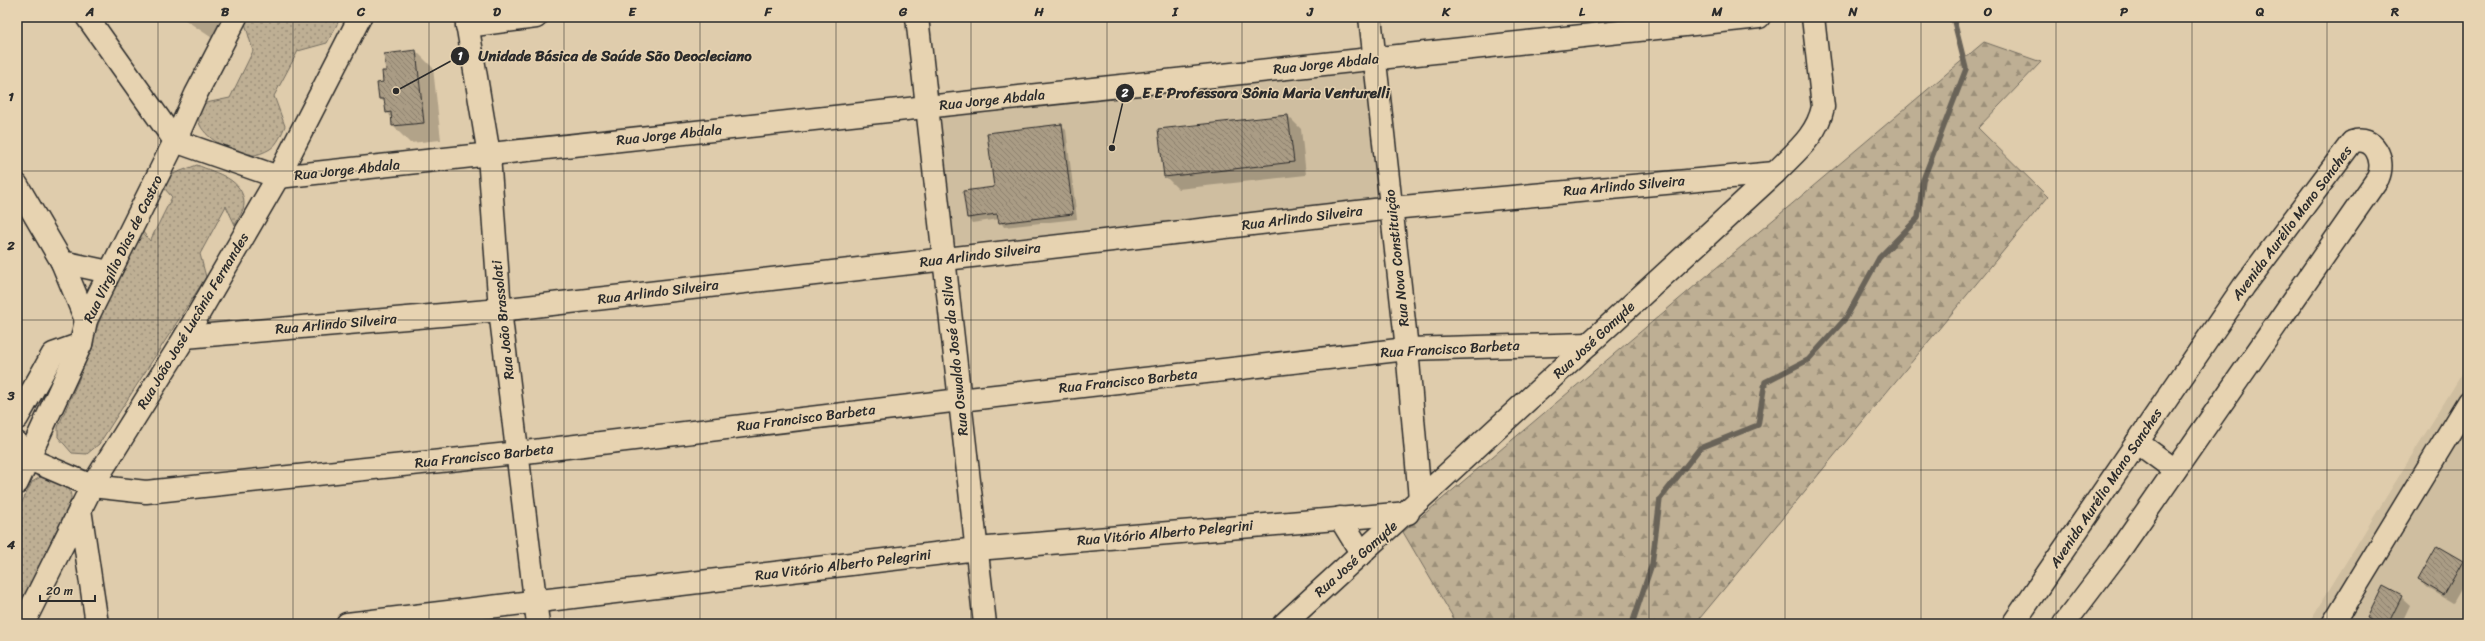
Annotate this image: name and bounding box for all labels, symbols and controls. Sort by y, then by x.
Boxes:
text: A [85,0,94,23]
text: B [221,0,230,23]
text: C [356,0,366,23]
text: D [493,0,501,23]
text: E [628,0,637,23]
text: F [763,0,772,23]
text: G [898,0,908,23]
text: H [1033,0,1044,23]
text: I [1171,0,1179,23]
text: J [1306,0,1314,23]
text: K [1441,0,1451,23]
text: L [1579,0,1586,23]
text: M [1711,0,1723,23]
text: N [1847,0,1858,23]
text: O [1983,0,1993,23]
text: P [2120,0,2128,23]
text: Q [2255,0,2265,23]
text: R [2390,0,2399,23]
callout: Unidade Básica de Saúde São Deocleciano [450,42,760,69]
text: Unidade Básica de Saúde São Deocleciano [478,43,752,69]
text: 1 [457,45,463,67]
street label: Rua Jorge Abdala [1272,46,1380,82]
callout: E E Professora Sônia Maria Venturelli [1115,79,1397,106]
text: E E Professora Sônia Maria Venturelli [1142,80,1391,106]
street label: Rua Jorge Abdala [938,82,1046,118]
text: 2 [1121,82,1129,104]
text: 1 [8,85,14,108]
street label: Rua Jorge Abdala [615,117,723,153]
street label: Avenida Aurélio Mano Sanches [2225,140,2359,307]
street label: Rua Jorge Abdala [293,152,401,188]
street label: Rua Arlindo Silveira [1562,168,1687,204]
street label: Rua Virgílio Dias de Castro [76,171,170,327]
street label: Rua Nova Constituição [1377,188,1417,328]
street label: Rua Arlindo Silveira [1240,198,1365,238]
street label: Rua João José Lucânia Fernandes [130,227,256,414]
text: 2 [6,234,15,257]
street label: Rua Arlindo Silveira [918,235,1043,275]
street label: Rua João Brassolati [484,258,522,381]
street label: Rua Arlindo Silveira [596,272,721,312]
street label: Rua Oswaldo José da Silva [934,274,976,437]
street label: Rua José Gomyde [1547,295,1641,385]
street label: Rua Arlindo Silveira [274,306,399,342]
street label: Rua Francisco Barbeta [1380,333,1521,365]
street label: Rua Francisco Barbeta [1057,361,1200,401]
text: 3 [6,384,15,407]
street label: Rua Francisco Barbeta [735,397,878,439]
street label: Avenida Aurélio Mano Sanches [2042,402,2169,574]
street label: Rua Francisco Barbeta [413,436,556,476]
street label: Rua Vitório Alberto Pelegrini [1076,513,1255,553]
street label: Rua José Gomyde [1308,514,1404,604]
text: 4 [6,533,16,556]
street label: Rua Vitório Alberto Pelegrini [754,542,933,588]
scale bar [40,577,95,603]
text: 20 m [46,580,73,602]

